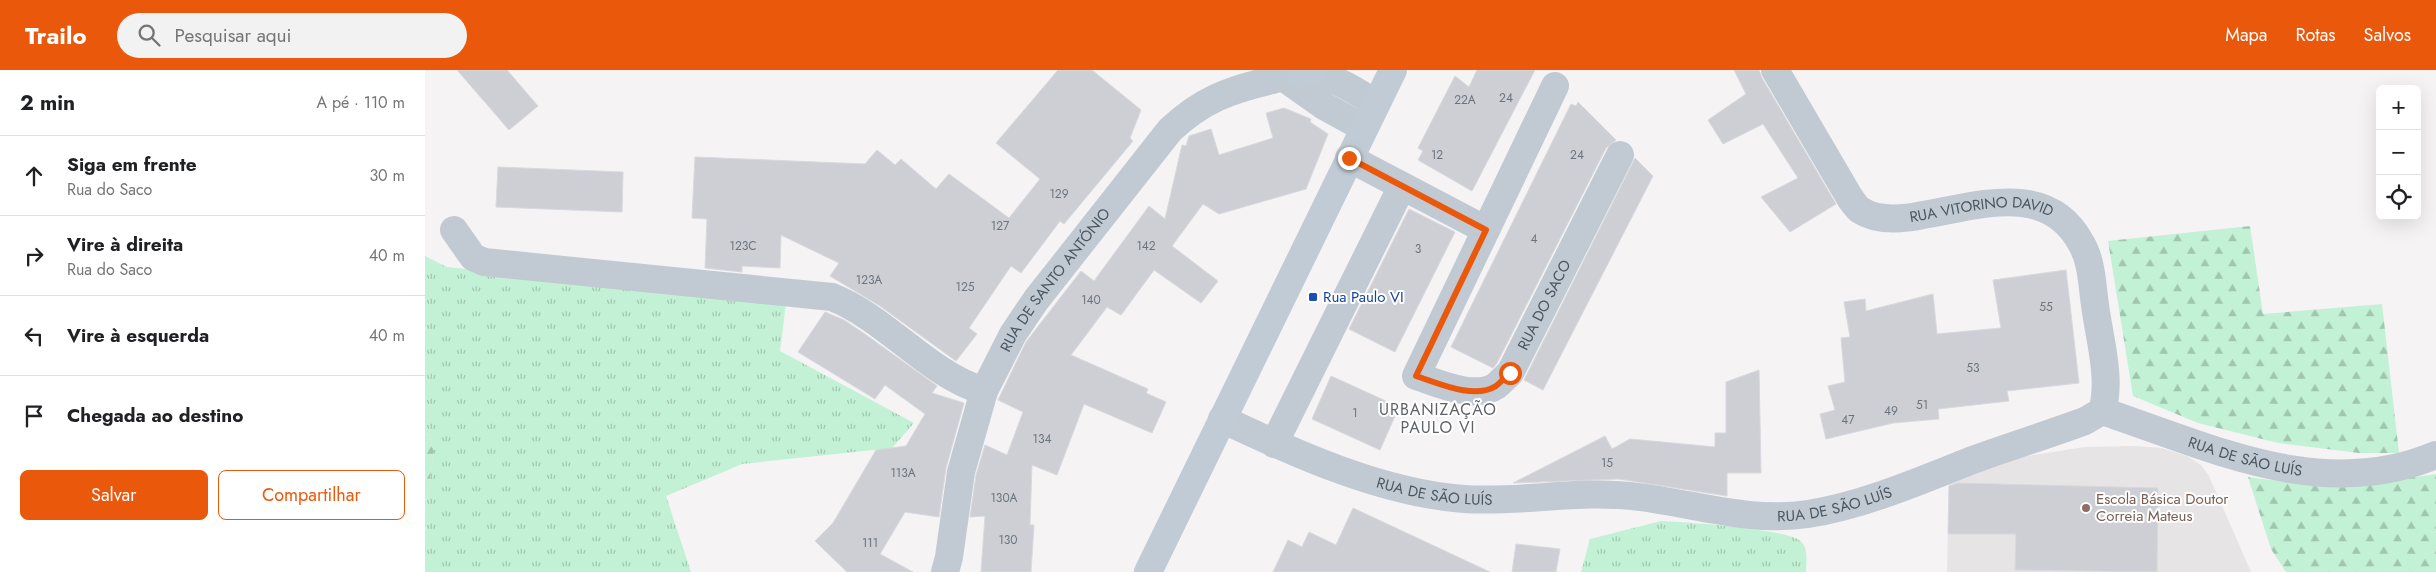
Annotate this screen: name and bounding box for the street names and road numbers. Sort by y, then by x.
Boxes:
street label: RUA VITORINO DAVID [1908,191,2057,228]
street label: RUA DE SANTO ANTÓNIO [995,203,1116,356]
street label: RUA DO SACO [1512,256,1576,354]
street label: RUA DE SÃO LUÍS [2185,431,2304,482]
street label: RUA DE SÃO LUÍS [1374,472,1492,511]
street label: RUA DE SÃO LUÍS [1777,481,1895,527]

